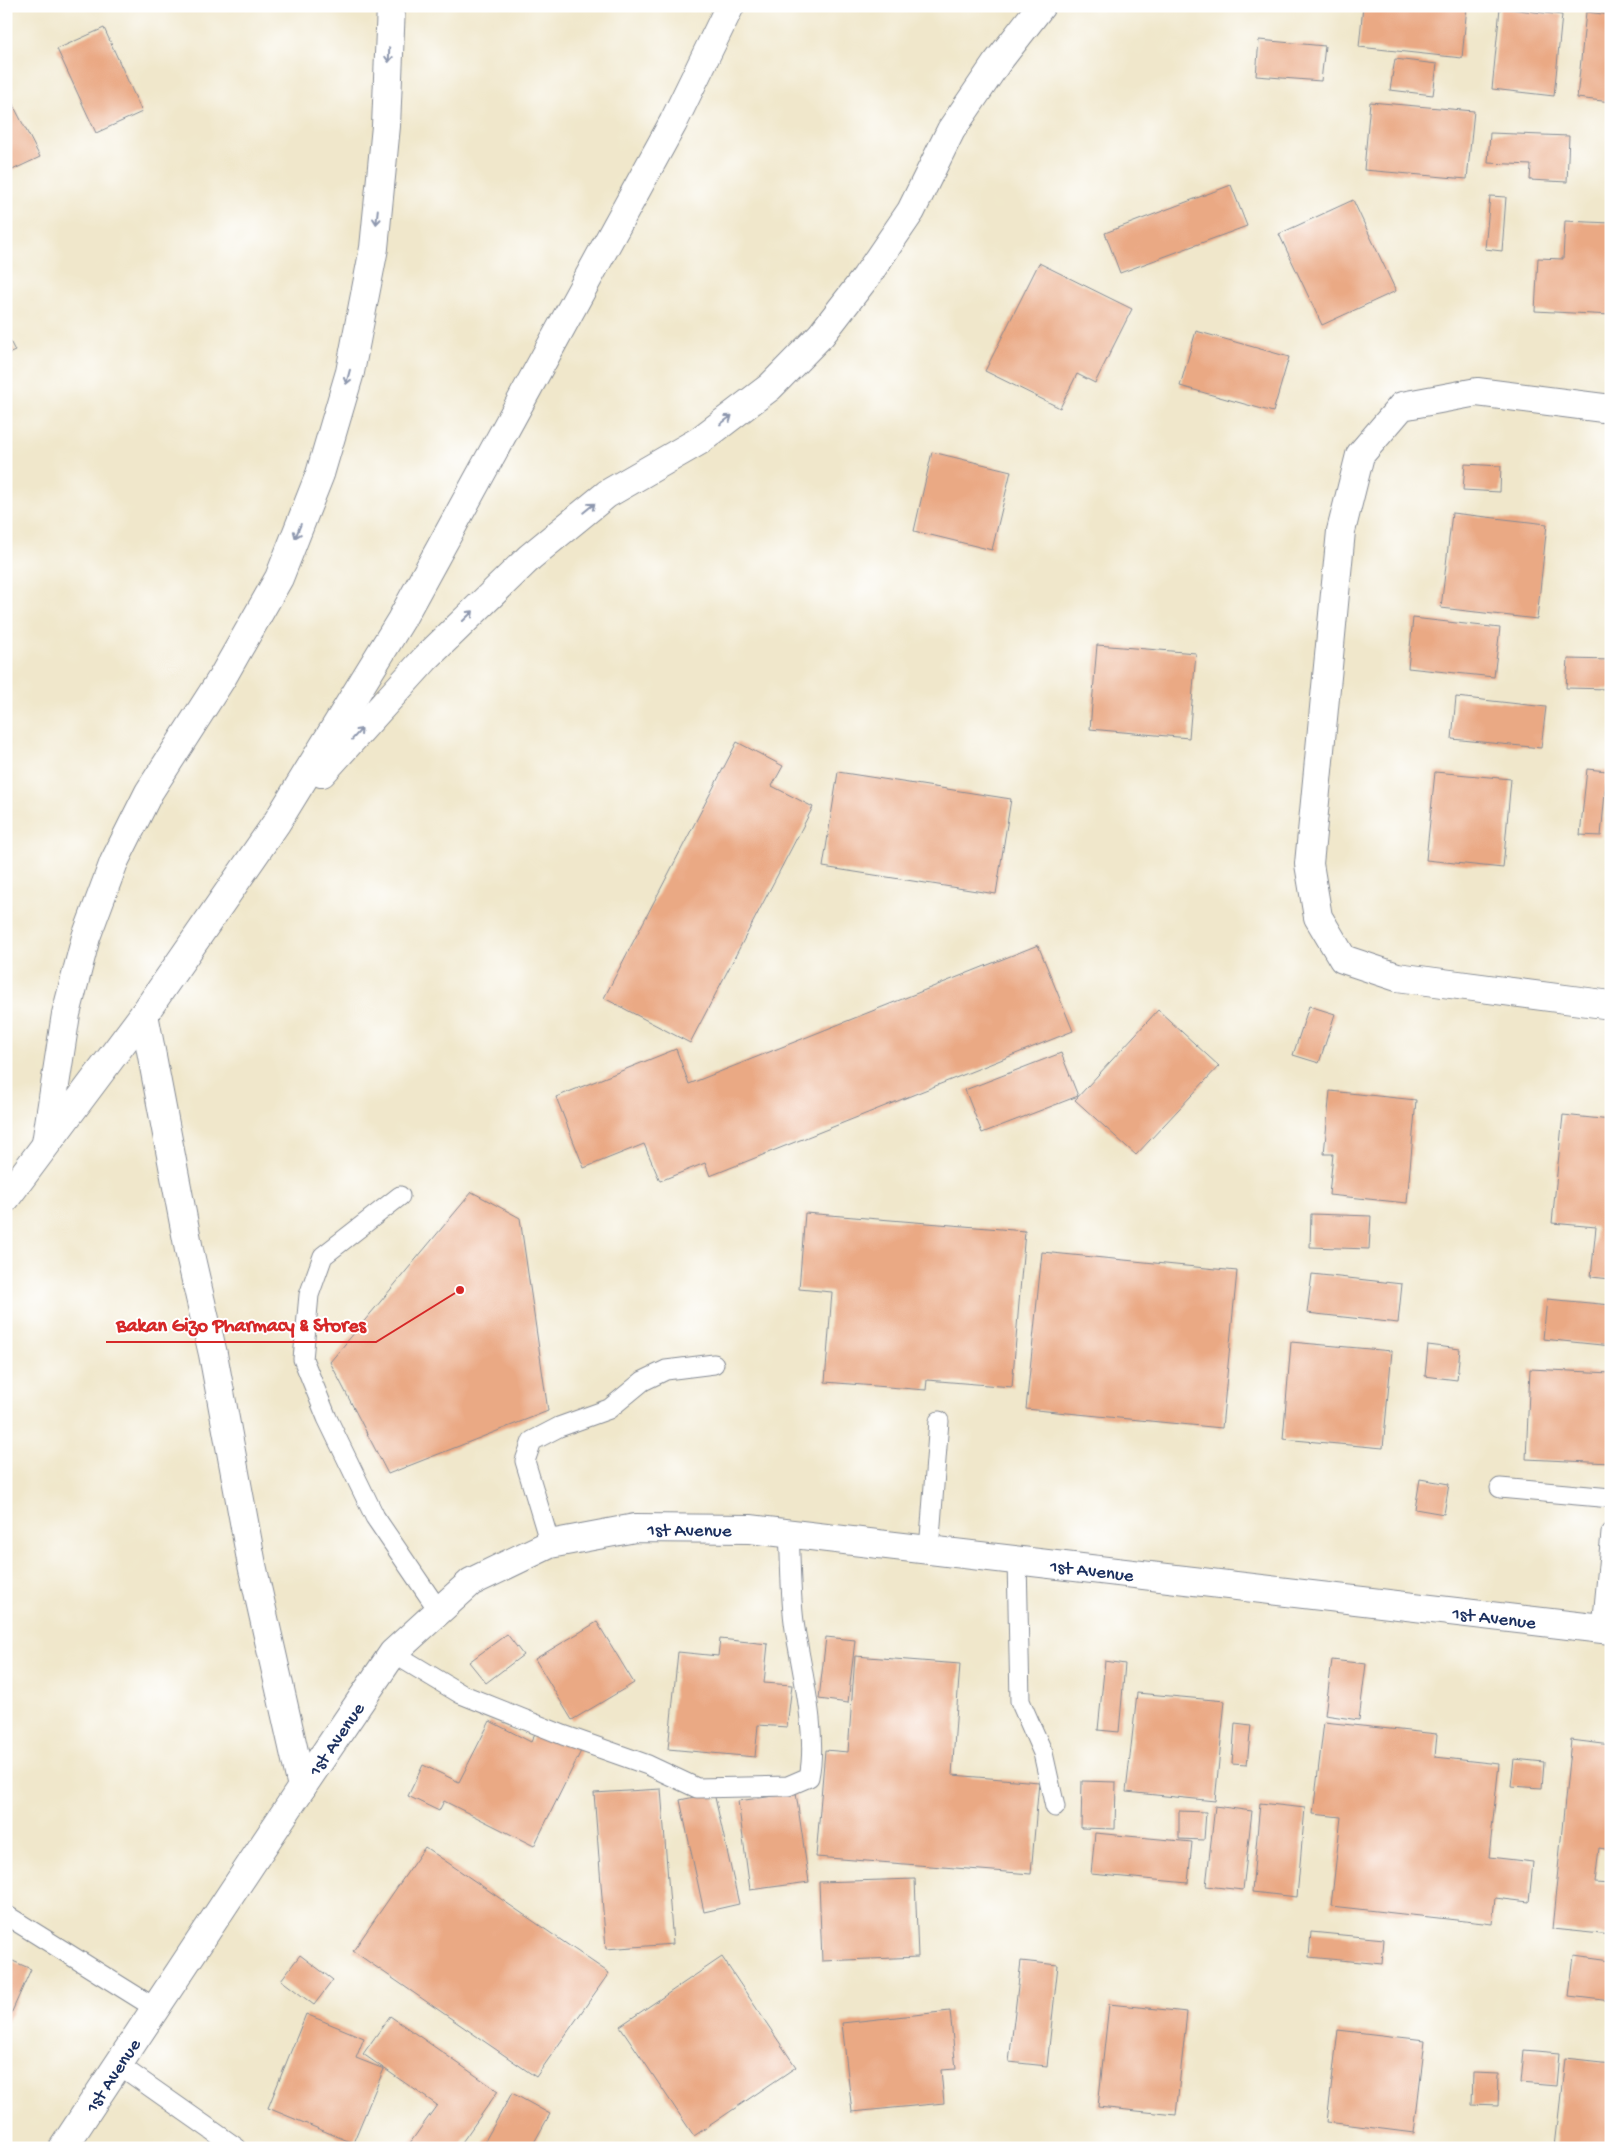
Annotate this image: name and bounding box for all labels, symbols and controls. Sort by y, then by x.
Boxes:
one-way arrow [384,47,393,63]
one-way arrow [372,209,382,225]
one-way arrow [343,368,352,384]
one-way arrow [719,415,732,426]
one-way arrow [583,502,596,513]
one-way arrow [292,523,302,538]
one-way arrow [462,610,475,622]
one-way arrow [351,728,363,741]
callout: Bakan Gizo Pharmacy & Stores [106,1307,376,1342]
text: Bakan Gizo Pharmacy & Stores [115,1316,367,1339]
street label: 1st Avenue [646,1520,732,1544]
street label: 1st Avenue [1048,1556,1135,1589]
street label: 1st Avenue [1450,1603,1537,1636]
street label: 1st Avenue [304,1699,371,1782]
street label: 1st Avenue [81,2035,147,2119]

